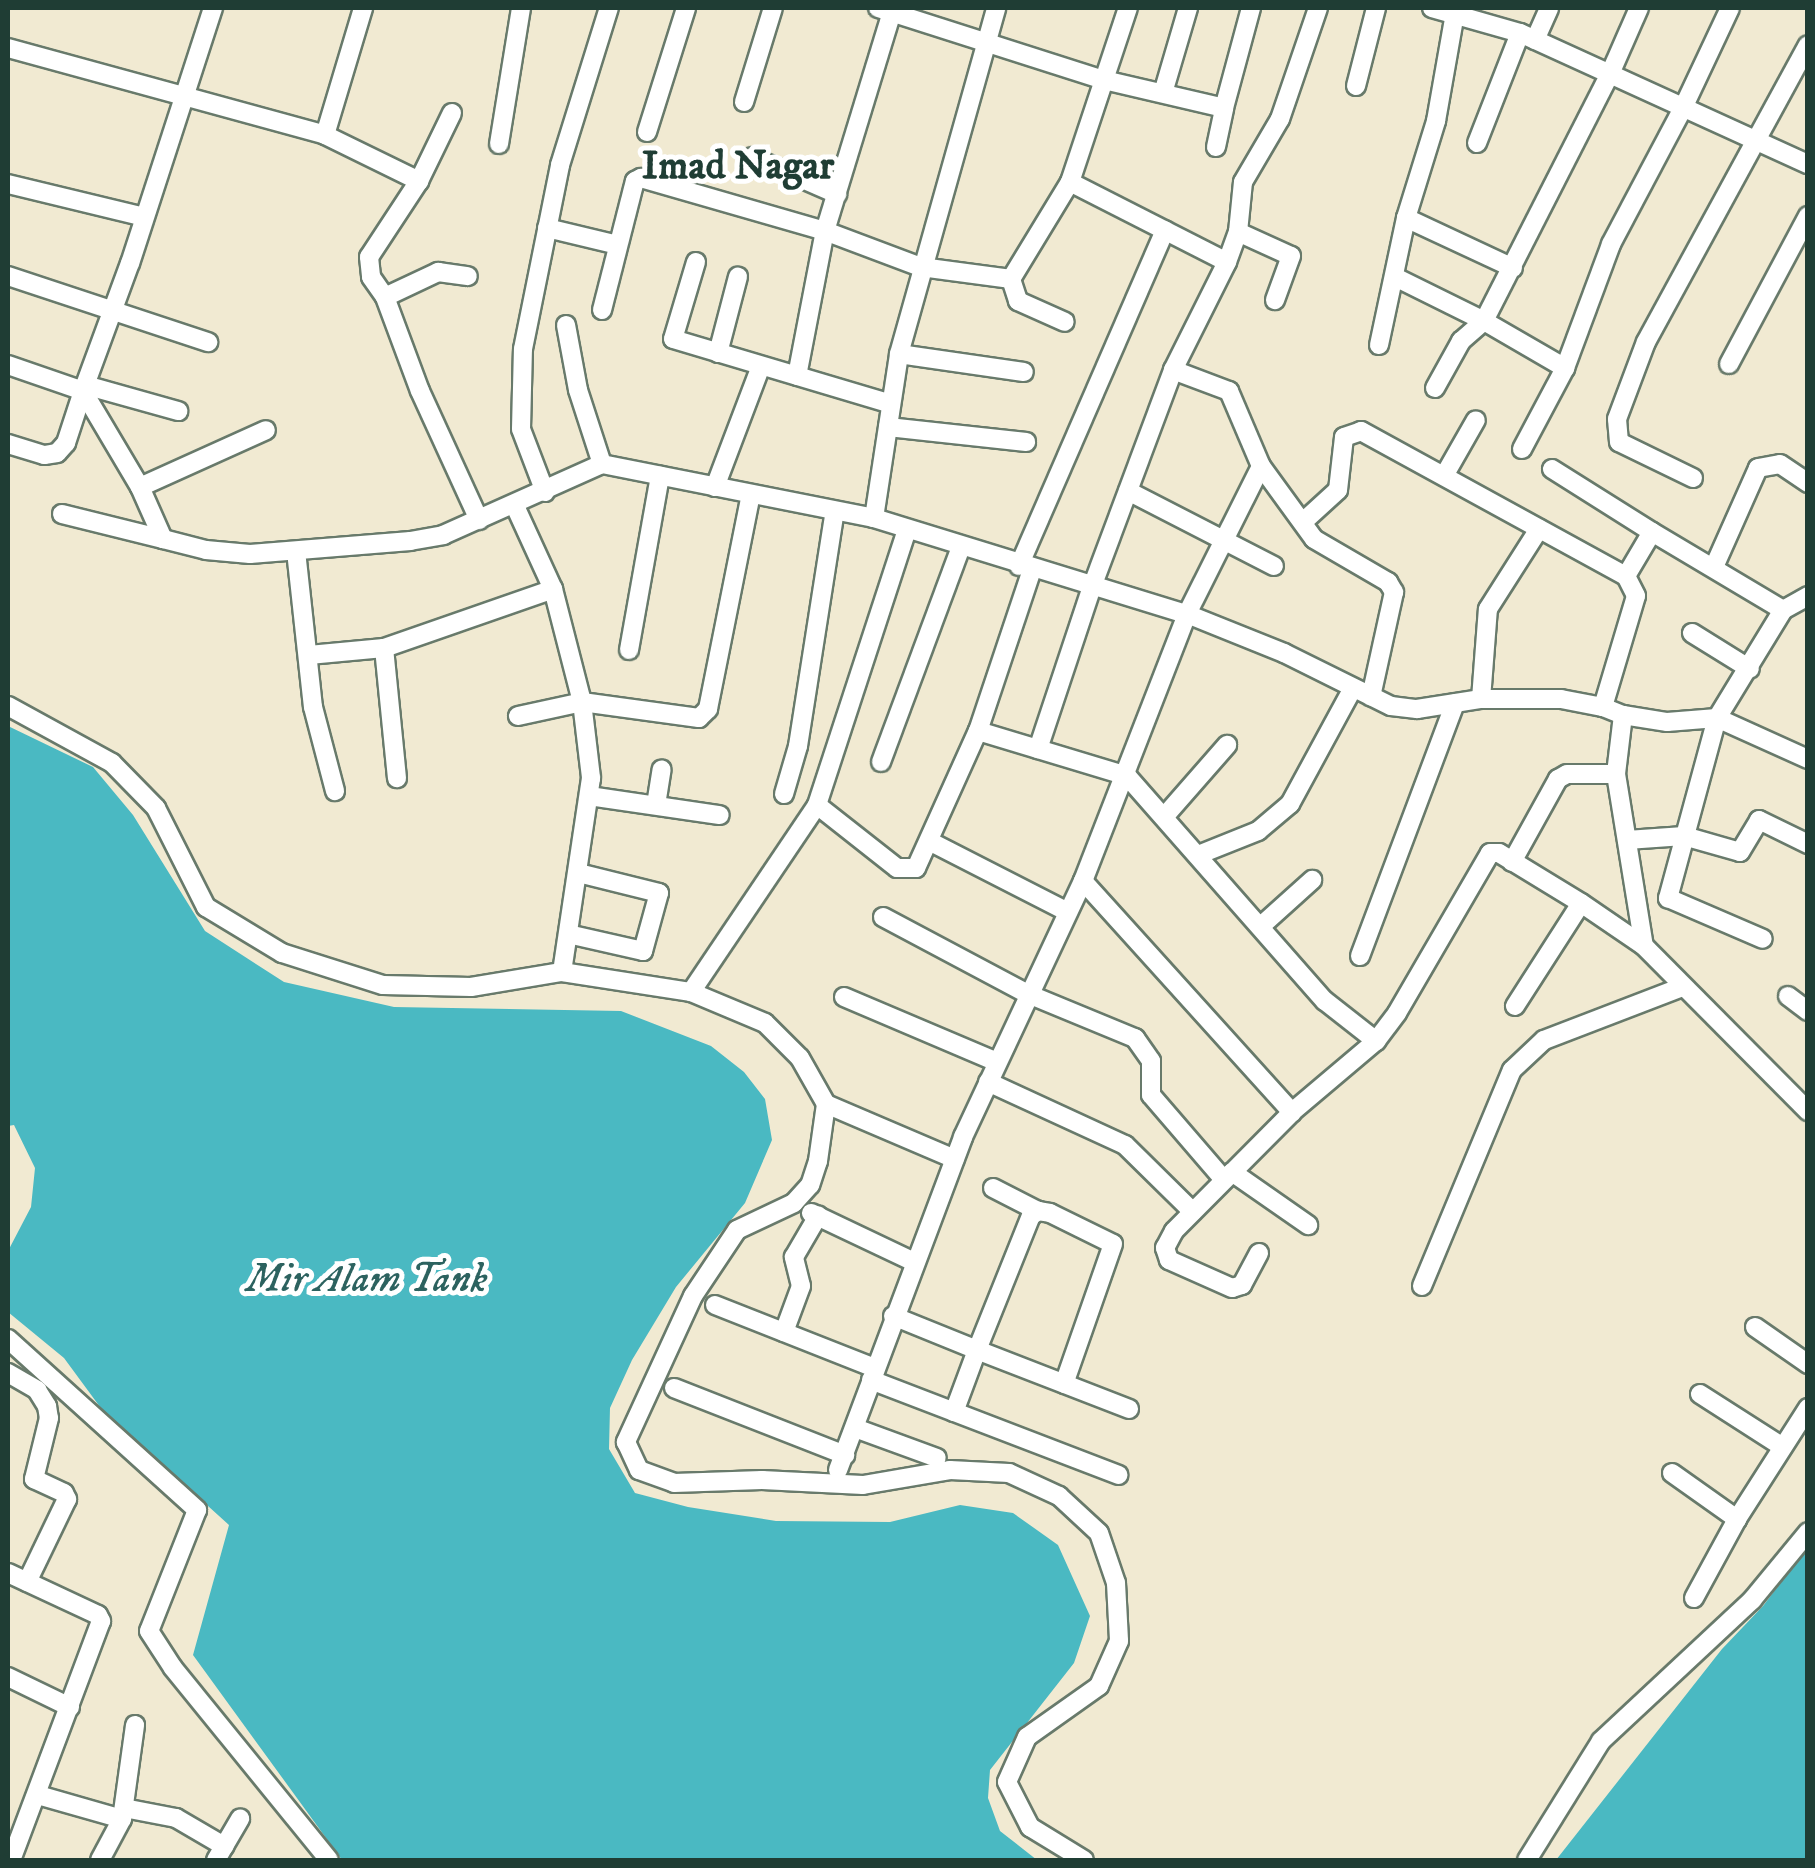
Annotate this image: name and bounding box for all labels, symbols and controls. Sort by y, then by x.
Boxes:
district label: Imad Nagar [642,143,834,191]
water label: Mir Alam Tank [246,1256,488,1304]

